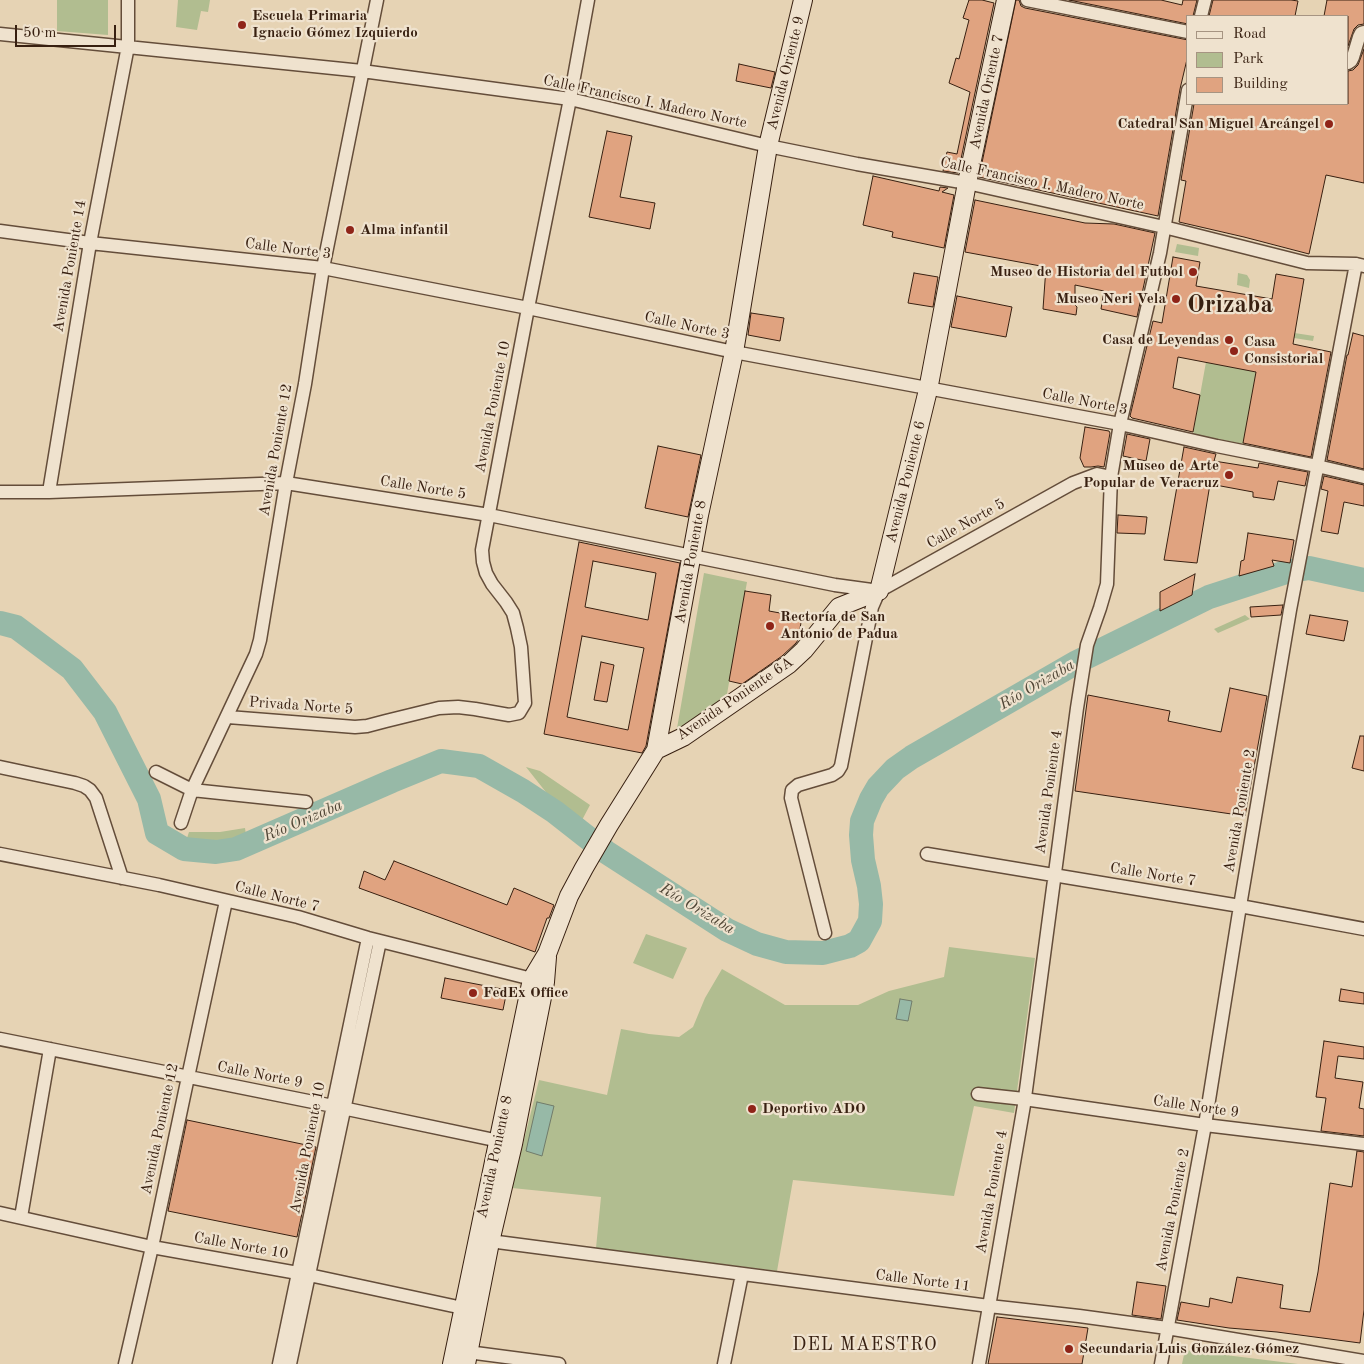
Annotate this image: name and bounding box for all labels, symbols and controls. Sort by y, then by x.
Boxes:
place label: Escuela Primaria Ignacio Gómez Izquierdo [252,7,418,42]
street label: Avenida Oriente 9 [763,14,809,132]
scale bar [18,15,119,47]
legend [1186,15,1349,105]
marker: Escuela Primaria Ignacio Gómez Izquierdo [236,19,248,31]
text: 50 m [23,26,57,41]
text: Road [1233,27,1266,42]
street label: Avenida Oriente 7 [966,33,1008,151]
text: Park [1233,52,1264,67]
street label: Calle Francisco I. Madero Norte [541,72,749,132]
text: Building [1233,77,1288,92]
place label: Catedral San Miguel Arcángel [1117,115,1319,133]
marker: Catedral San Miguel Arcángel [1323,118,1335,130]
street label: Calle Francisco I. Madero Norte [938,154,1146,214]
street label: Avenida Poniente 14 [50,198,90,334]
place label: Alma infantil [360,221,448,239]
marker: Alma infantil [344,224,356,236]
street label: Calle Norte 3 [244,235,332,263]
place label: Museo de Historia del Futbol [990,263,1183,281]
marker: Museo de Historia del Futbol [1187,266,1199,278]
place label: Museo Neri Vela [1056,290,1166,308]
district label: Orizaba [1187,290,1273,320]
marker: Museo Neri Vela [1170,293,1182,305]
street label: Calle Norte 3 [643,308,731,344]
place label: Casa de Leyendas [1102,331,1219,349]
place label: Casa Consistorial [1244,333,1323,368]
marker: Casa de Leyendas [1223,334,1235,346]
street label: Avenida Poniente 10 [471,340,515,474]
marker: Casa Consistorial [1228,345,1240,357]
street label: Avenida Poniente 12 [256,382,296,518]
street label: Calle Norte 3 [1041,385,1129,419]
street label: Avenida Poniente 6 [882,419,930,545]
place label: Museo de Arte Popular de Veracruz [1083,457,1219,492]
marker: Museo de Arte Popular de Veracruz [1223,469,1235,481]
street label: Calle Norte 5 [379,472,467,504]
street label: Calle Norte 5 [924,495,1008,553]
street label: Avenida Poniente 8 [671,499,711,625]
place label: Rectoría de San Antonio de Padua [780,608,898,643]
marker: Rectoría de San Antonio de Padua [764,620,776,632]
street label: Avenida Poniente 6A [673,653,797,745]
water label: Río Orizaba [996,656,1078,714]
street label: Privada Norte 5 [248,693,354,719]
street label: Avenida Poniente 4 [1031,729,1067,855]
street label: Avenida Poniente 2 [1220,748,1260,874]
water label: Río Orizaba [260,796,346,846]
street label: Calle Norte 7 [1109,859,1197,891]
street label: Calle Norte 7 [233,878,321,916]
water label: Río Orizaba [656,879,738,939]
place label: FedEx Office [483,984,568,1002]
marker: FedEx Office [467,987,479,999]
street label: Calle Norte 9 [216,1058,304,1092]
street label: Avenida Poniente 12 [137,1062,183,1196]
street label: Avenida Poniente 10 [286,1081,330,1215]
street label: Calle Norte 9 [1152,1092,1240,1122]
street label: Avenida Poniente 8 [473,1094,517,1220]
place label: Deportivo ADO [762,1100,866,1118]
marker: Deportivo ADO [746,1103,758,1115]
street label: Avenida Poniente 4 [972,1129,1012,1255]
street label: Avenida Poniente 2 [1152,1147,1194,1273]
street label: Calle Norte 10 [192,1229,290,1263]
street label: Calle Norte 11 [874,1266,972,1296]
district label: DEL MAESTRO [791,1334,939,1356]
place label: Secundaria Luis González Gómez [1079,1340,1299,1358]
marker: Secundaria Luis González Gómez [1063,1343,1075,1355]

